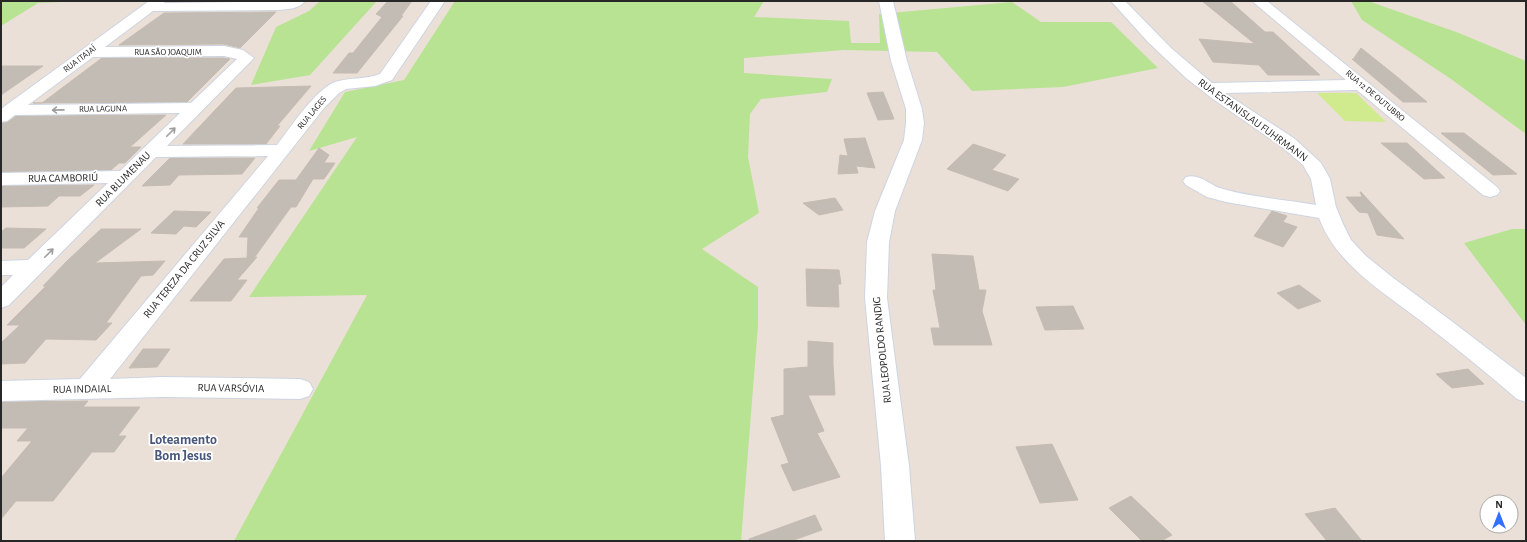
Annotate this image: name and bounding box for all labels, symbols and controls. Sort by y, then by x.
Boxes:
street label: RUA ITAJAÍ [61,43,99,74]
street label: RUA SÃO JOAQUIM [134,47,202,57]
street label: RUA 12 DE OUTUBRO [1344,69,1407,123]
street label: RUA ESTANISLAU FUHRMANN [1196,77,1310,163]
street label: RUA LAGES [296,95,328,131]
street label: RUA LAGUNA [79,104,127,114]
one-way arrow [52,106,65,114]
one-way arrow [166,127,176,137]
street label: RUA BLUMENAU [93,149,153,209]
street label: RUA CAMBORIÚ [28,171,98,184]
street label: RUA TEREZA DA CRUZ SILVA [141,217,227,320]
one-way arrow [44,248,54,258]
street label: RUA LEOPOLDO RANDIG [871,296,893,404]
street label: RUA VARSÓVIA [198,381,265,394]
street label: RUA INDAIAL [53,383,112,395]
district label: Loteamento Bom Jesus [149,433,217,463]
north arrow [1479,494,1519,534]
text: N [1495,499,1503,510]

